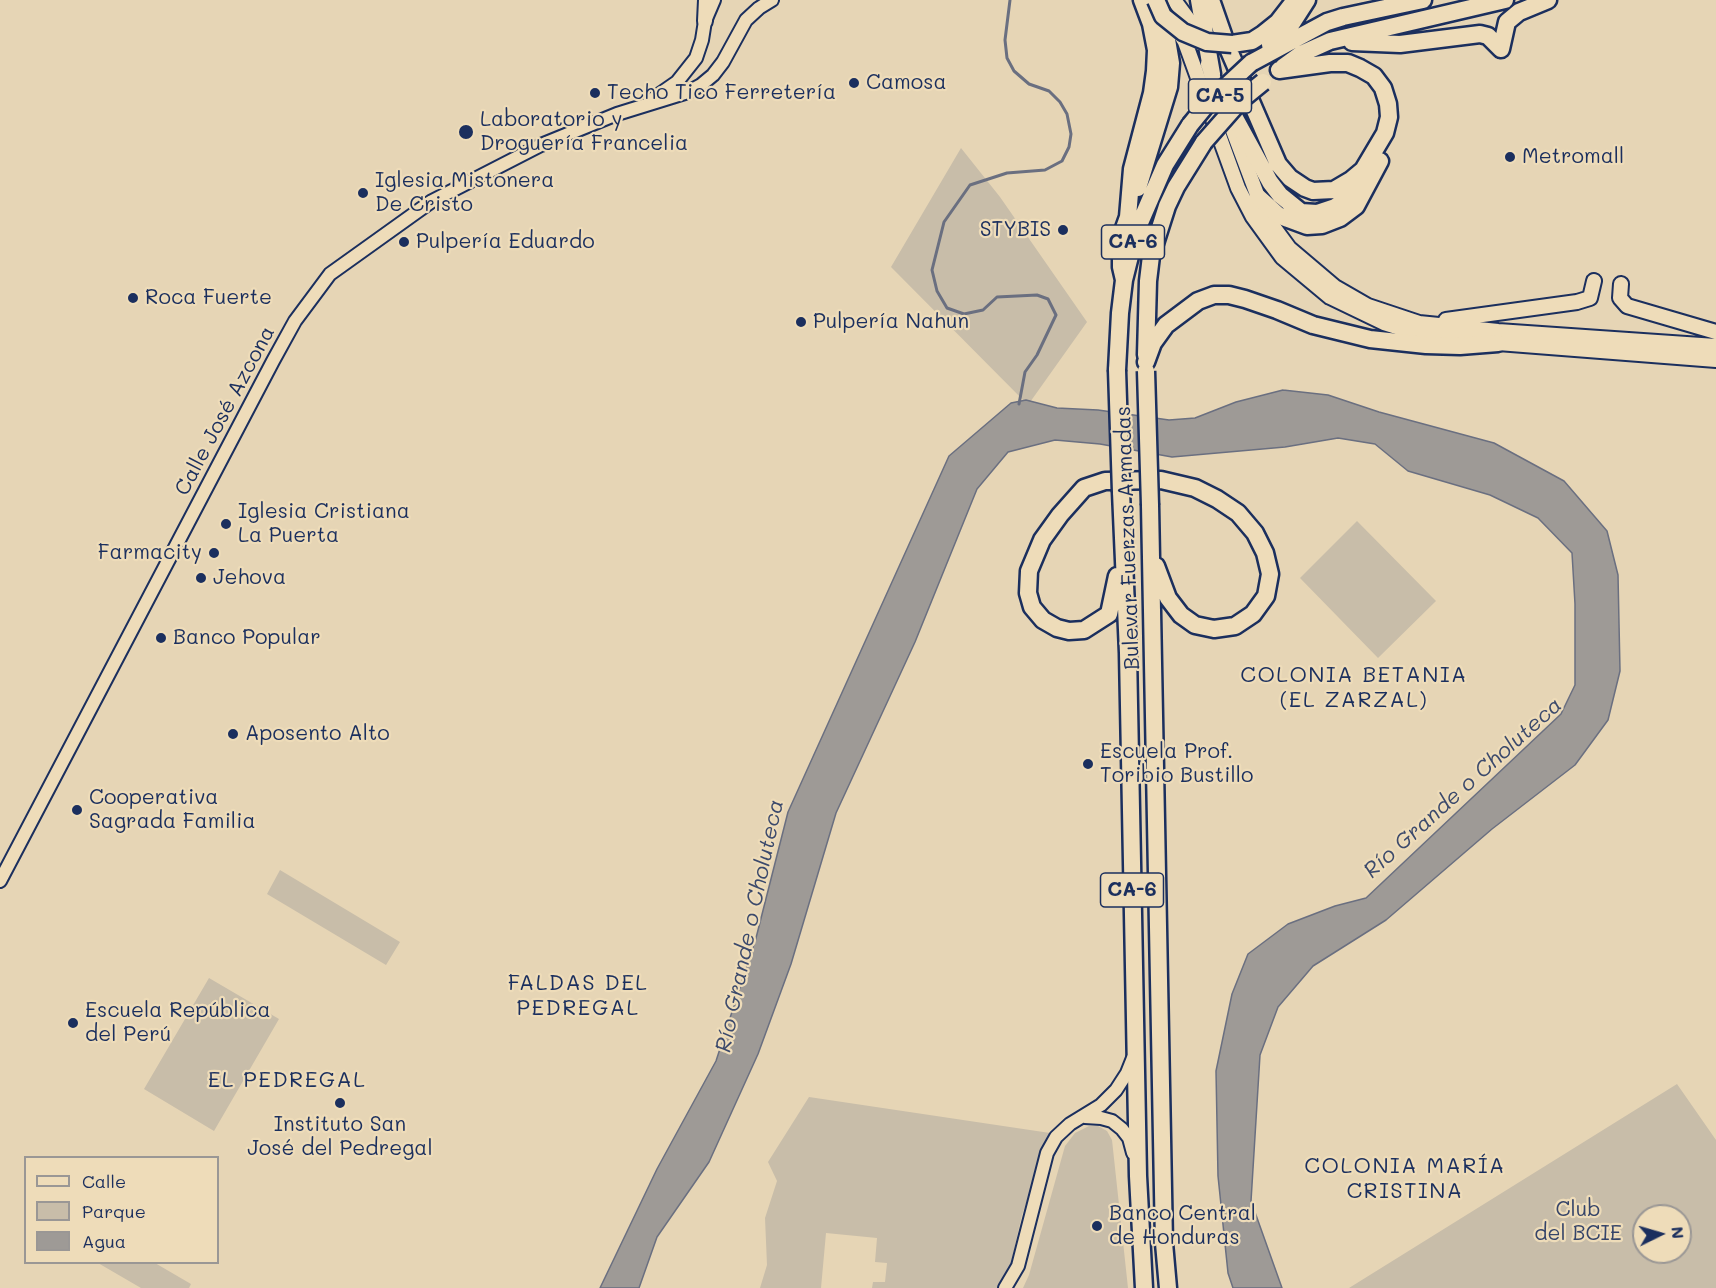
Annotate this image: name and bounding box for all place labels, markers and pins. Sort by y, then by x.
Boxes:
place label: Camosa [866,70,947,96]
marker: Camosa [847,76,861,90]
place label: Techo Tico Ferretería [607,80,836,106]
marker: Techo Tico Ferretería [588,86,602,100]
place label: Laboratorio y Droguería Francelia [480,107,688,157]
marker: Laboratorio y Droguería Francelia [457,123,475,141]
place label: Metromall [1522,144,1624,170]
marker: Metromall [1503,150,1517,164]
place label: Iglesia Mistonera De Cristo [375,168,554,218]
marker: Iglesia Mistonera De Cristo [356,186,370,200]
place label: STYBIS [980,217,1051,243]
marker: STYBIS [1056,223,1070,237]
place label: Pulpería Eduardo [416,229,595,255]
marker: Pulpería Eduardo [397,235,411,249]
place label: Roca Fuerte [145,285,272,311]
marker: Roca Fuerte [126,291,140,305]
place label: Pulpería Nahun [813,309,969,335]
marker: Pulpería Nahun [794,315,808,329]
place label: Iglesia Cristiana La Puerta [238,499,410,549]
marker: Iglesia Cristiana La Puerta [219,517,233,531]
place label: Farmacity [98,540,202,566]
marker: Farmacity [207,546,221,560]
place label: Jehova [213,565,286,591]
marker: Jehova [194,571,208,585]
place label: Banco Popular [173,625,321,651]
marker: Banco Popular [154,631,168,645]
place label: Aposento Alto [245,721,390,747]
marker: Aposento Alto [226,727,240,741]
place label: Escuela Prof. Toribio Bustillo [1100,739,1253,789]
marker: Escuela Prof. Toribio Bustillo [1081,757,1095,771]
place label: Cooperativa Sagrada Familia [89,785,256,835]
marker: Cooperativa Sagrada Familia [70,803,84,817]
place label: Escuela República del Perú [85,998,271,1048]
marker: Escuela República del Perú [66,1016,80,1030]
marker: Instituto San José del Pedregal [333,1096,347,1110]
place label: Instituto San José del Pedregal [247,1112,433,1162]
place label: Banco Central de Honduras [1109,1201,1256,1251]
marker: Banco Central de Honduras [1090,1219,1104,1233]

